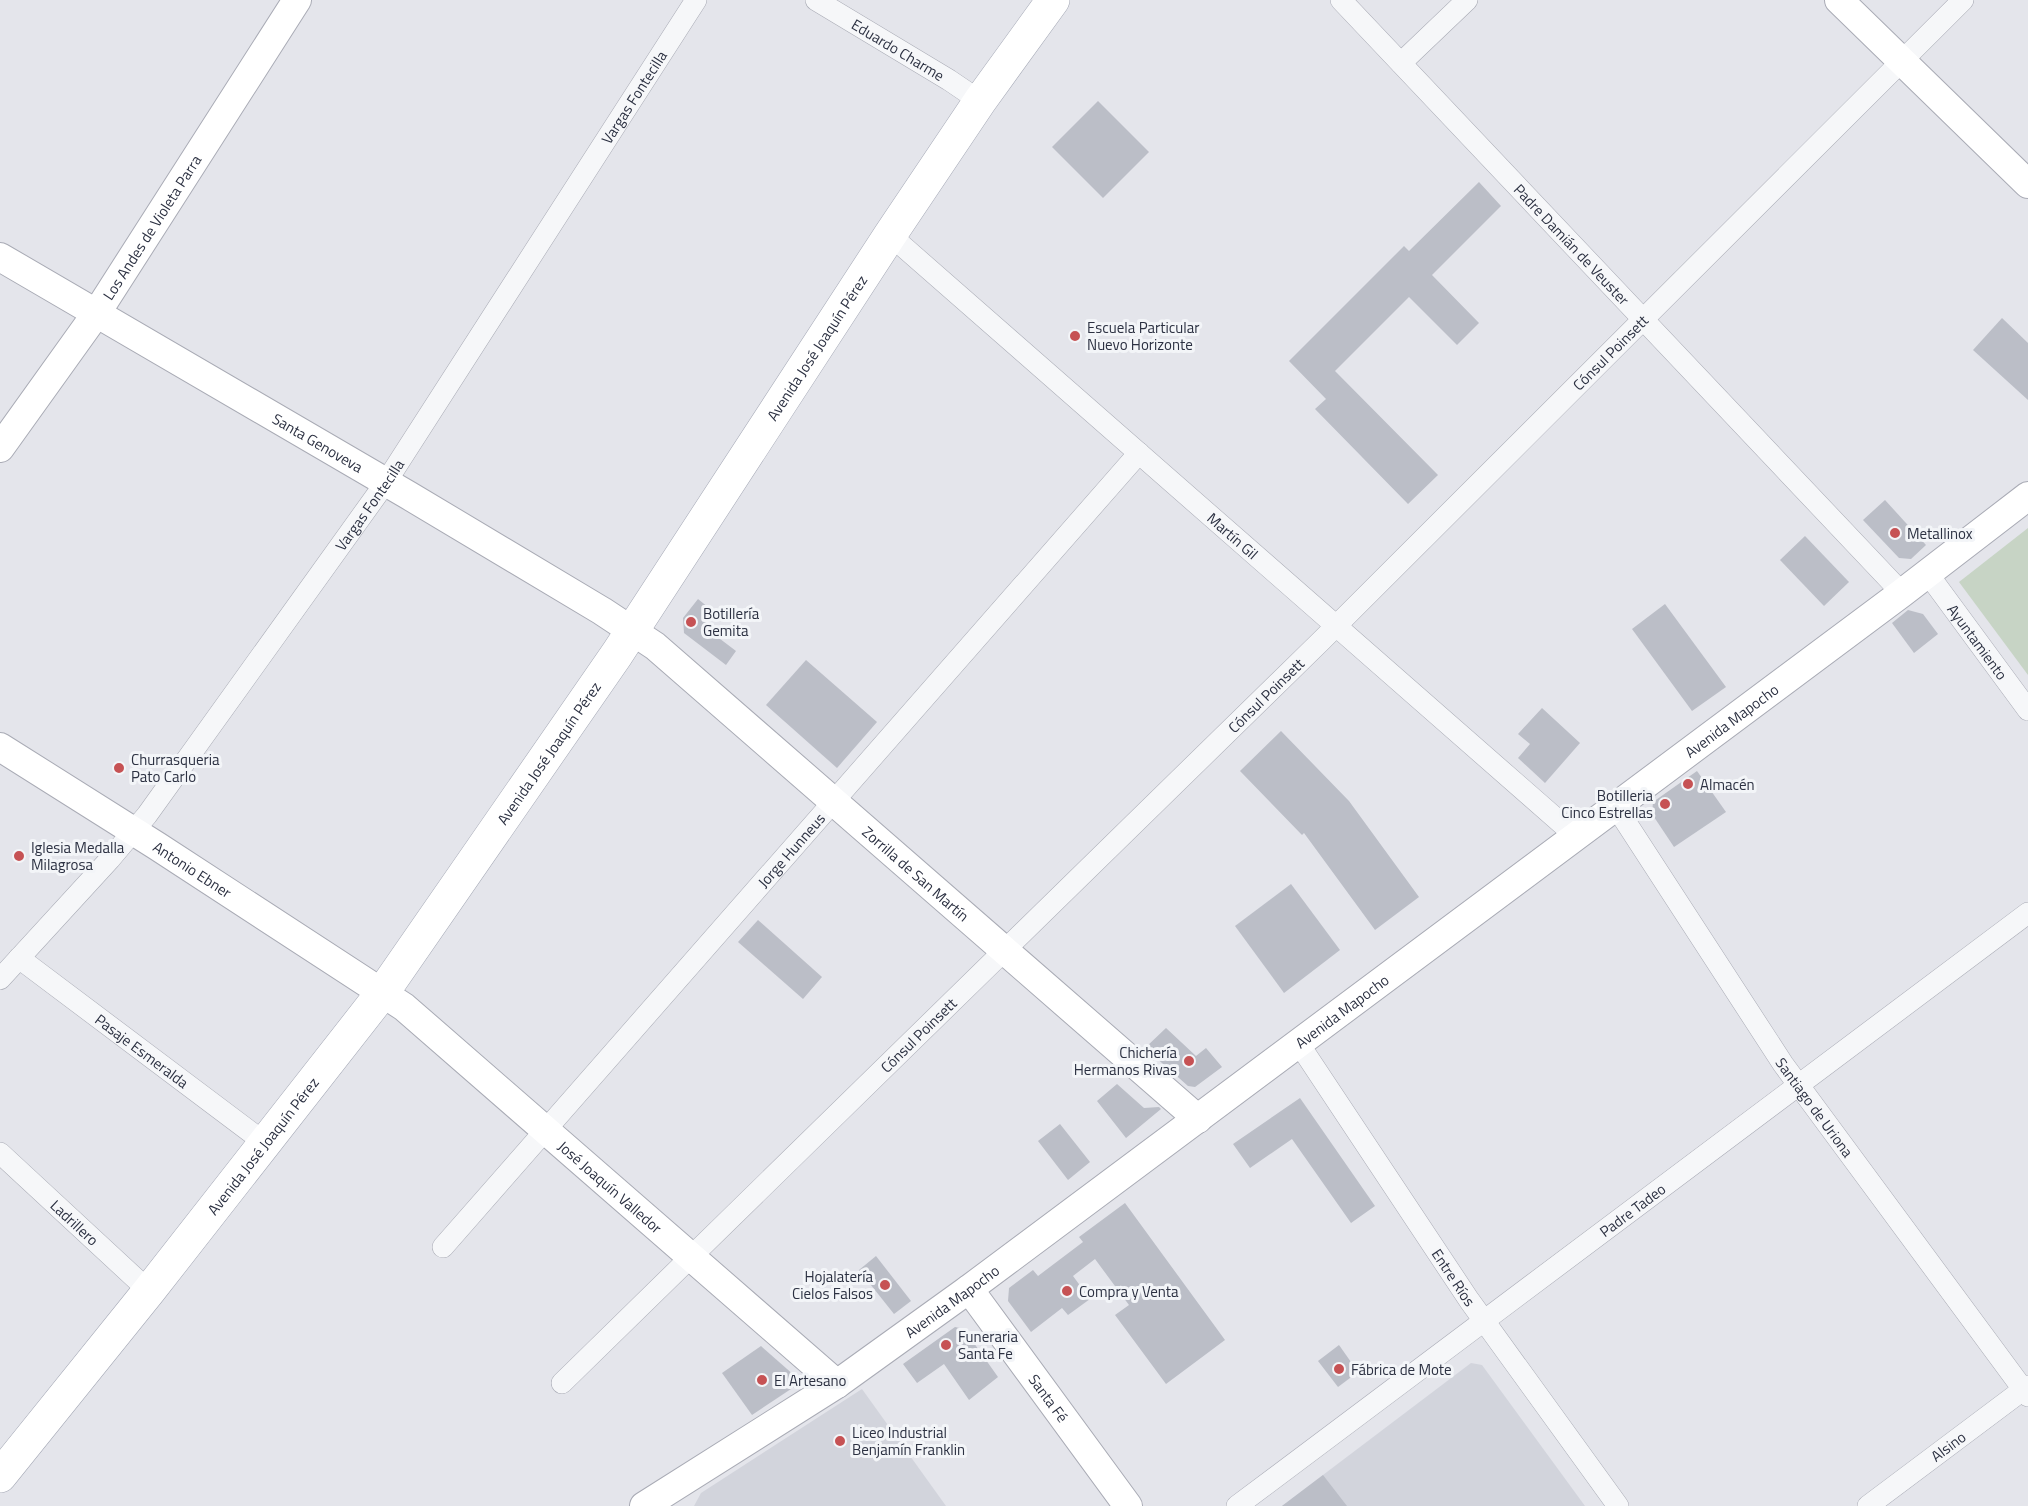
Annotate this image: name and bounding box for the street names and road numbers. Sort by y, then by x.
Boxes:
street label: Eduardo Charme [847,13,949,86]
street label: Vargas Fontecilla [595,45,673,148]
street label: Los Andes de Violeta Parra [97,150,207,304]
street label: Padre Damián de Veuster [1509,178,1635,310]
street label: Avenida José Joaquín Pérez [761,270,873,425]
street label: Cónsul Poinsett [1567,309,1654,395]
street label: Santa Genoveva [268,407,368,478]
street label: Vargas Fontecilla [329,454,410,555]
street label: Martín Gil [1202,507,1264,564]
street label: Ayuntamiento [1942,599,2014,685]
street label: Cónsul Poinsett [1222,652,1310,738]
street label: Avenida José Joaquín Pérez [491,676,606,829]
street label: Avenida Mapocho [1680,678,1783,763]
street label: Jorge Hunneus [752,808,830,892]
street label: Zorrilla de San Martín [857,820,974,926]
street label: Antonio Ebner [149,835,236,903]
street label: Avenida Mapocho [1290,968,1394,1054]
street label: Cónsul Poinsett [875,992,962,1078]
street label: Pasaje Esmeralda [90,1008,194,1094]
street label: Santiago de Uriona [1770,1053,1860,1162]
street label: Avenida José Joaquín Pérez [201,1072,324,1220]
street label: José Joaquín Valledor [553,1135,668,1239]
street label: Padre Tadeo [1594,1177,1670,1242]
street label: Ladrillero [46,1194,104,1251]
street label: Entre Ríos [1426,1244,1481,1311]
street label: Avenida Mapocho [900,1259,1004,1343]
street label: Santa Fé [1023,1369,1074,1427]
street label: Alsino [1926,1425,1970,1467]

